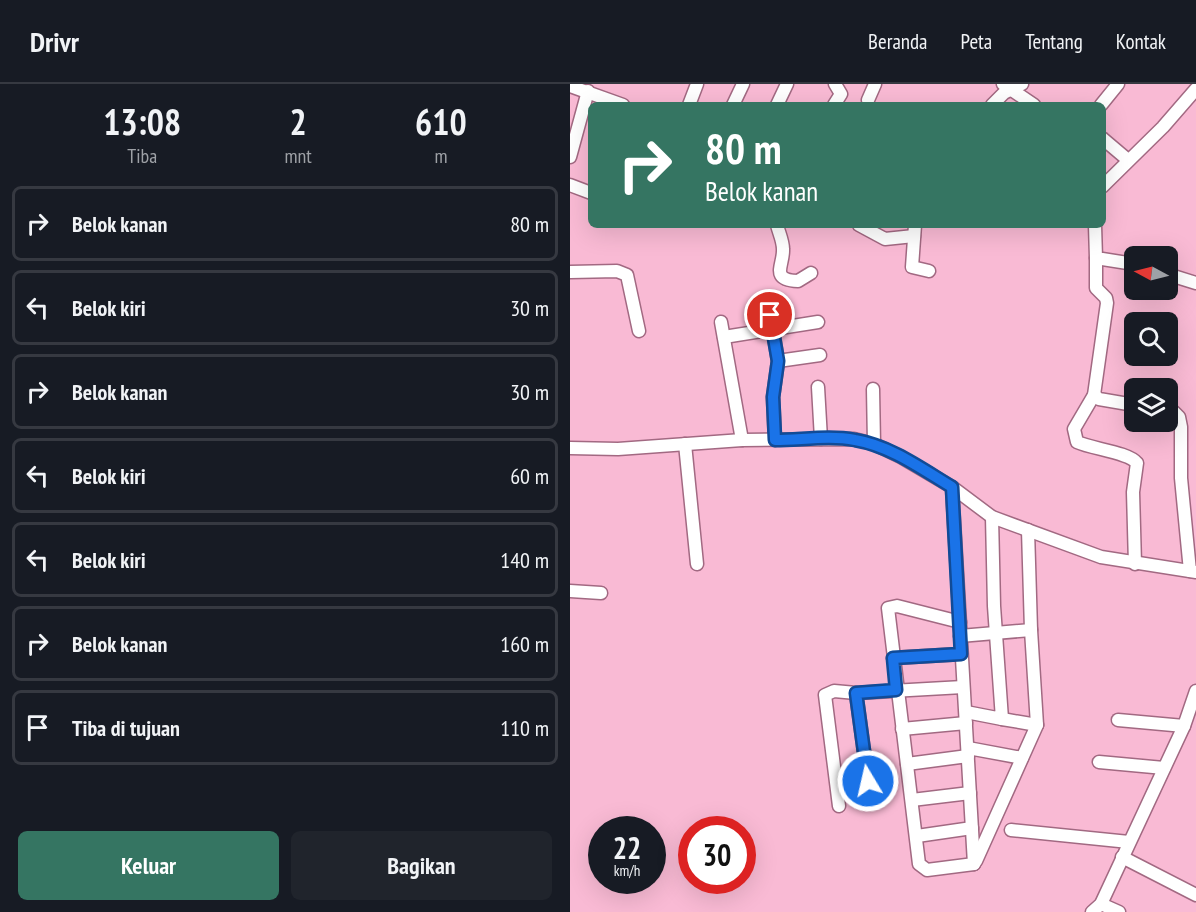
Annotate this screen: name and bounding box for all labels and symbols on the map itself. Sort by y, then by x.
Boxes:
north arrow [1124,246,1178,300]
pin [744,289,795,340]
position arrow [836,749,900,813]
speed limit sign: 30 [678,816,756,894]

